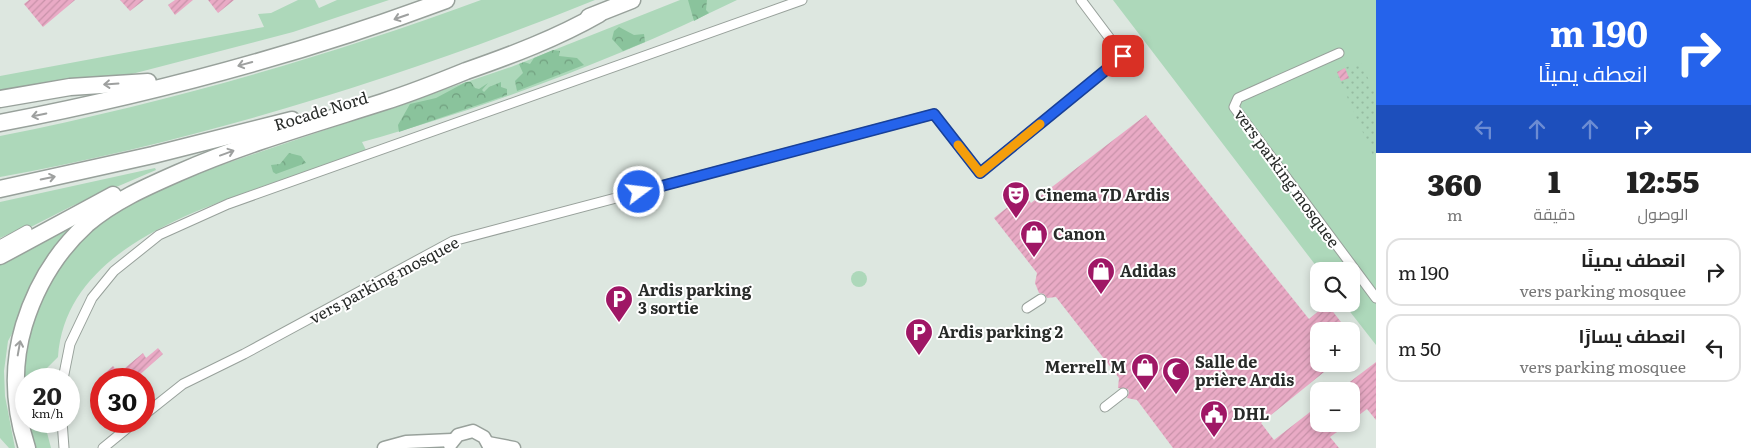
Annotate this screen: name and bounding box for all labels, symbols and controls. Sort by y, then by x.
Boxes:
text: 190 m [1550,6,1648,58]
one-way arrow [393,13,409,22]
icon: right [1666,20,1731,85]
pin [1102,35,1144,77]
icon: arrive [1109,42,1137,70]
text: انعطف يمينًا [1538,56,1648,89]
one-way arrow [238,60,254,70]
one-way arrow [104,79,120,88]
street label: Rocade Nord [271,84,371,136]
street label: vers parking mosquee [1229,103,1346,252]
one-way arrow [31,111,47,120]
icon: left [1470,115,1498,143]
icon: ahead [1523,115,1551,143]
icon: ahead [1576,115,1604,143]
icon: right [1629,115,1657,143]
one-way arrow [219,148,235,157]
text: 1 [1548,158,1561,202]
text: 12:55 [1627,158,1700,202]
text: 360 [1428,161,1482,205]
position arrow [612,165,664,217]
one-way arrow [39,173,55,182]
theatre icon: Cinema 7D Ardis [1001,180,1031,219]
place label: Cinema 7D Ardis [1035,182,1170,206]
text: دقيقة [1534,201,1575,225]
text: الوصول [1638,201,1689,225]
text: m [1447,202,1463,226]
shop icon: Canon [1019,219,1049,258]
place label: Canon [1053,221,1105,245]
street label: vers parking mosquee [304,229,463,329]
text: انعطف يمينًا [1581,245,1686,273]
shop icon: Adidas [1086,256,1116,295]
place label: Adidas [1120,258,1176,282]
text: 190 m [1398,258,1449,286]
icon: right [1701,258,1729,286]
map controls [1310,262,1360,432]
button: search [1310,262,1360,312]
place label: Ardis parking 3 sortie [638,277,752,319]
text: vers parking mosquee [1519,278,1686,302]
parking icon: Ardis parking 3 sortie [604,284,634,323]
parking icon: Ardis parking 2 [904,317,934,356]
place label: Ardis parking 2 [938,319,1064,343]
text: انعطف يسارًا [1579,321,1686,349]
button: + [1310,322,1360,372]
text: 50 m [1398,334,1441,362]
icon: left [1701,334,1729,362]
one-way arrow [15,340,25,356]
place label: Salle de prière Ardis [1195,349,1294,391]
shop icon: Merrell M [1130,352,1160,391]
place label: Merrell M [1045,354,1126,378]
text: vers parking mosquee [1519,354,1686,378]
mosque icon: Salle de prière Ardis [1161,356,1191,395]
speed limit sign: 30 [90,368,155,433]
text: 20 [33,376,62,413]
button: − [1310,382,1360,432]
public building icon: DHL [1199,399,1229,438]
place label: DHL [1233,401,1269,425]
text: km/h [32,404,63,422]

